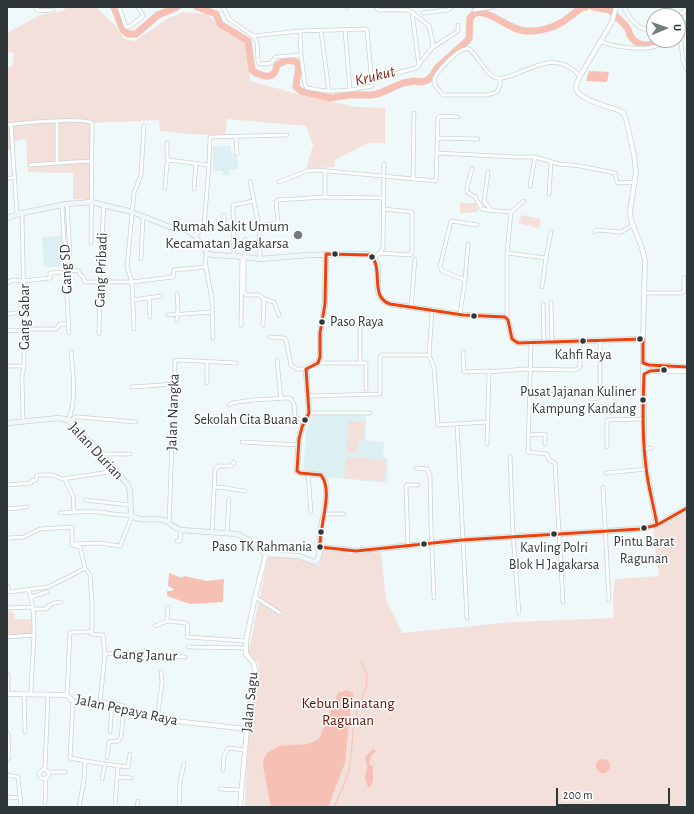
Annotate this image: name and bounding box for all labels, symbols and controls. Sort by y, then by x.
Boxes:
north arrow [646,8,686,48]
text: U [672,24,683,31]
water label: Krukut [353,62,397,90]
place label: Rumah Sakit Umum Kecamatan Jagakarsa [165,217,289,252]
marker: Rumah Sakit Umum Kecamatan Jagakarsa [292,229,304,241]
street label: Gang Pribadi [91,232,111,308]
street label: Gang SD [56,244,76,294]
unlabelled marker [330,249,340,259]
unlabelled marker [367,252,377,262]
street label: Gang Sabar [15,284,33,350]
unlabelled marker [469,311,479,321]
place label: Paso Raya [330,314,384,330]
marker: Paso Raya [317,317,327,327]
unlabelled marker [635,334,645,344]
marker: Kahfi Raya [578,336,588,346]
place label: Kahfi Raya [554,347,612,363]
unlabelled marker [659,365,669,375]
street label: Jalan Nangka [163,373,183,451]
place label: Pusat Jajanan Kuliner Kampung Kandang [520,384,636,416]
marker: Pusat Jajanan Kuliner Kampung Kandang [638,395,648,405]
place label: Sekolah Cita Buana [194,412,298,428]
marker: Sekolah Cita Buana [300,415,310,425]
street label: Jalan Durian [65,418,127,484]
marker: Pintu Barat Ragunan [639,523,649,533]
unlabelled marker [316,527,326,537]
marker: Kavling Polri Blok H Jagakarsa [549,529,559,539]
place label: Pintu Barat Ragunan [614,534,674,566]
place label: Paso TK Rahmania [212,539,312,555]
unlabelled marker [419,539,429,549]
place label: Kavling Polri Blok H Jagakarsa [509,540,599,572]
marker: Paso TK Rahmania [315,542,325,552]
street label: Gang Janur [113,645,177,665]
street label: Jalan Sagu [238,671,262,733]
street label: Jalan Pepaya Raya [74,690,180,730]
park label: Kebun Binatang Ragunan [301,694,395,729]
scale bar [558,780,672,806]
text: 200 m [563,789,593,801]

